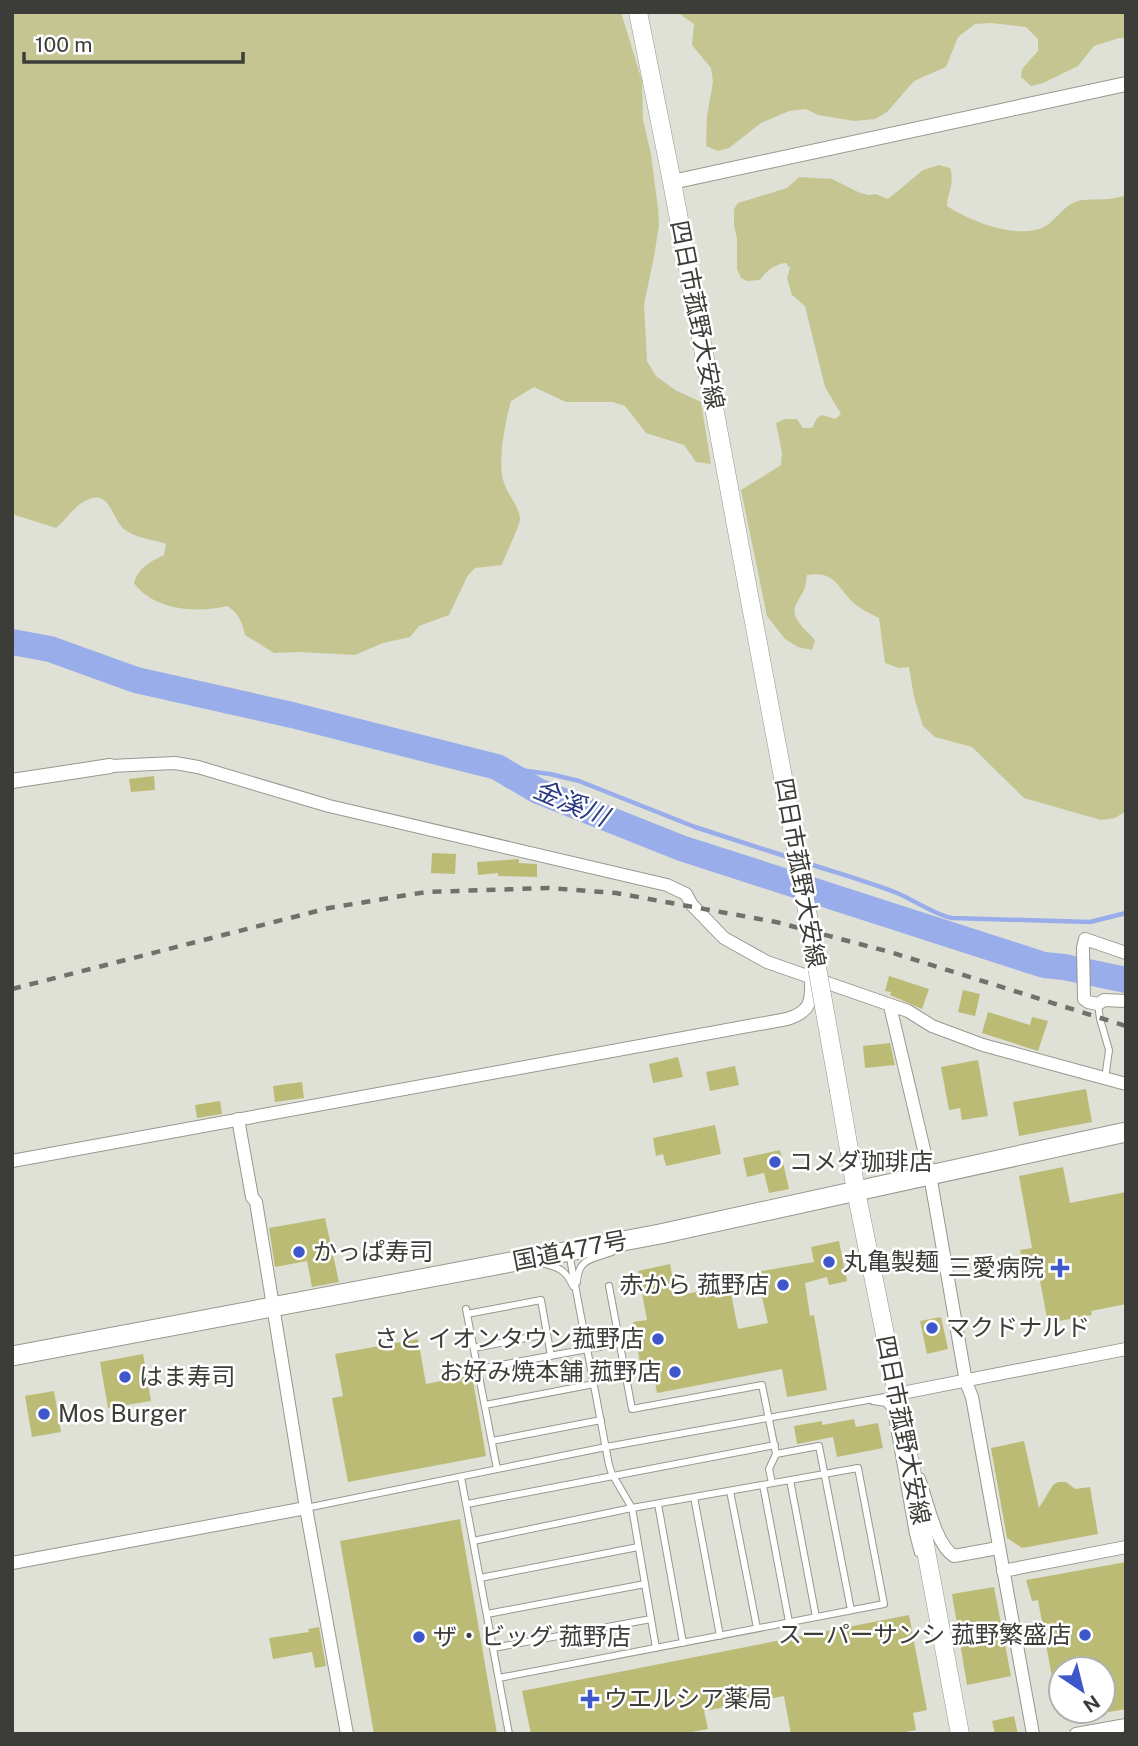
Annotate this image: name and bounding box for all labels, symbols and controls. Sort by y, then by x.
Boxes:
scale bar [24,21,243,65]
text: 100 m [35,32,92,57]
street label: 四日市菰野大安線 [666,218,730,412]
water label: 金溪川 [529,773,616,833]
street label: 四日市菰野大安線 [771,776,831,970]
place label: コメダ珈琲店 [789,1147,933,1175]
marker: コメダ珈琲店 [767,1154,783,1170]
street label: 国道477号 [510,1225,630,1275]
place label: かっぱ寿司 [313,1237,433,1265]
marker: かっぱ寿司 [291,1244,307,1260]
place label: 丸亀製麺 [843,1247,939,1275]
place label: 三愛病院 [948,1253,1044,1281]
marker: 丸亀製麺 [821,1254,837,1270]
marker: 三愛病院 [1050,1258,1070,1278]
place label: 赤から 菰野店 [619,1270,769,1298]
marker: 赤から 菰野店 [775,1277,791,1293]
place label: マクドナルド [946,1313,1090,1341]
marker: マクドナルド [924,1320,940,1336]
place label: さと イオンタウン菰野店 [374,1324,644,1352]
marker: さと イオンタウン菰野店 [650,1331,666,1347]
street label: 四日市菰野大安線 [872,1333,936,1527]
place label: お好み焼本舗 菰野店 [439,1357,661,1385]
place label: はま寿司 [139,1362,235,1390]
marker: お好み焼本舗 菰野店 [667,1364,683,1380]
marker: はま寿司 [117,1369,133,1385]
place label: Mos Burger [58,1399,187,1427]
marker: Mos Burger [36,1406,52,1422]
place label: スーパーサンシ 菰野繁盛店 [778,1620,1071,1648]
place label: ザ・ビッグ 菰野店 [433,1622,631,1650]
marker: スーパーサンシ 菰野繁盛店 [1077,1627,1093,1643]
marker: ザ・ビッグ 菰野店 [411,1629,427,1645]
north arrow [1047,1655,1117,1725]
place label: ウエルシア薬局 [604,1684,772,1712]
marker: ウエルシア薬局 [582,1691,598,1707]
text: N [1079,1691,1104,1717]

